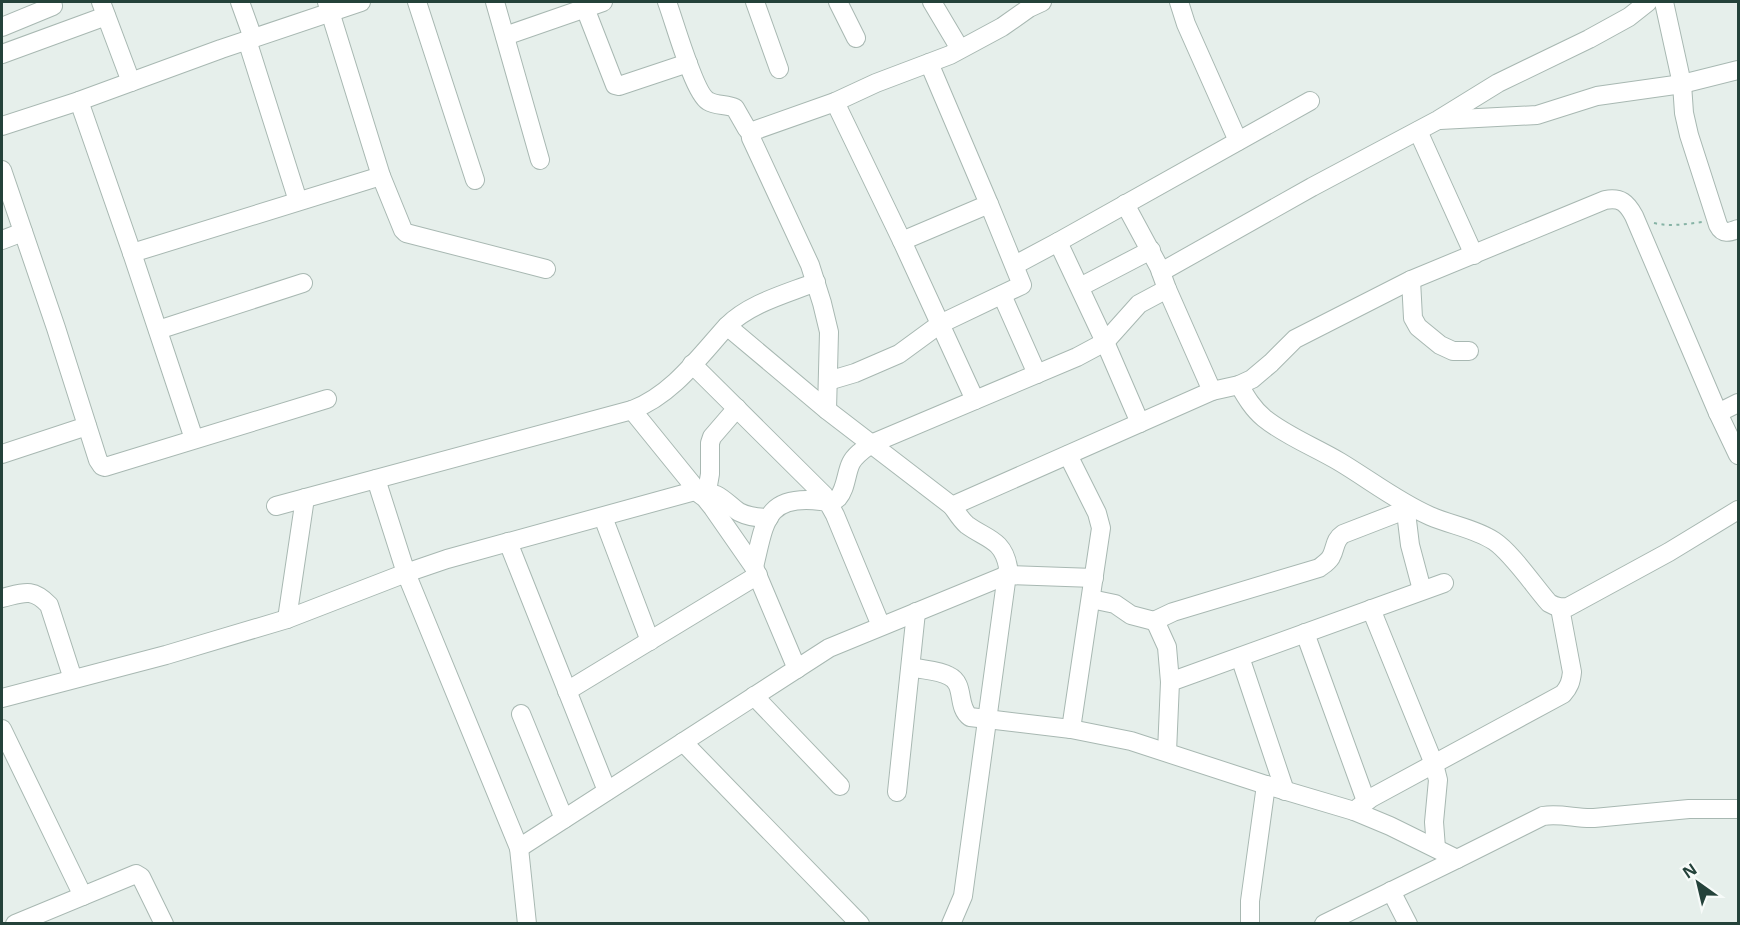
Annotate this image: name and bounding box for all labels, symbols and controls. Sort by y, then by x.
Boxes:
north arrow [1668,853,1728,913]
text: N [1678,858,1701,883]

